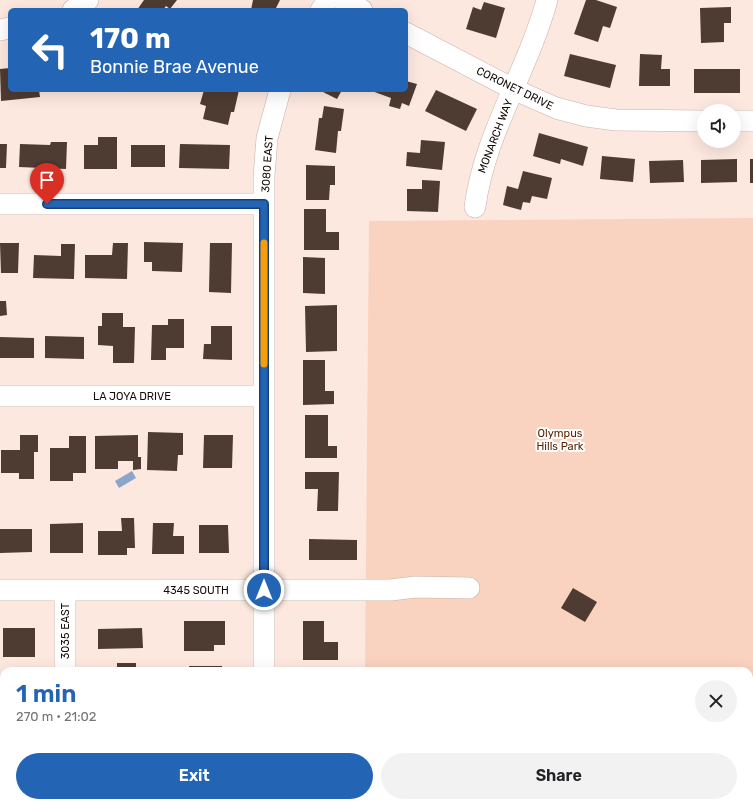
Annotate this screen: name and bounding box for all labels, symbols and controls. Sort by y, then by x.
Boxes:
text: 170 m [90,22,171,55]
icon: left [24,24,76,76]
text: Bonnie Brae Avenue [90,56,259,78]
street label: CORONET DRIVE [474,64,556,113]
street label: MONARCH WAY [475,97,516,175]
map controls [697,104,741,148]
button: sound [697,104,741,148]
street label: 3080 EAST [259,134,276,193]
pin [30,163,64,204]
icon: arrive [36,169,58,191]
street label: LA JOYA DRIVE [93,390,171,403]
park label: Olympus Hills Park [536,427,584,453]
position arrow [243,569,285,611]
street label: 4345 SOUTH [163,584,229,597]
street label: 3035 EAST [59,602,72,659]
text: 1 min [16,680,76,708]
button: close [695,680,737,722]
text: 270 m · 21:02 [16,709,96,724]
button: Exit [16,753,373,799]
button: Share [381,753,737,799]

